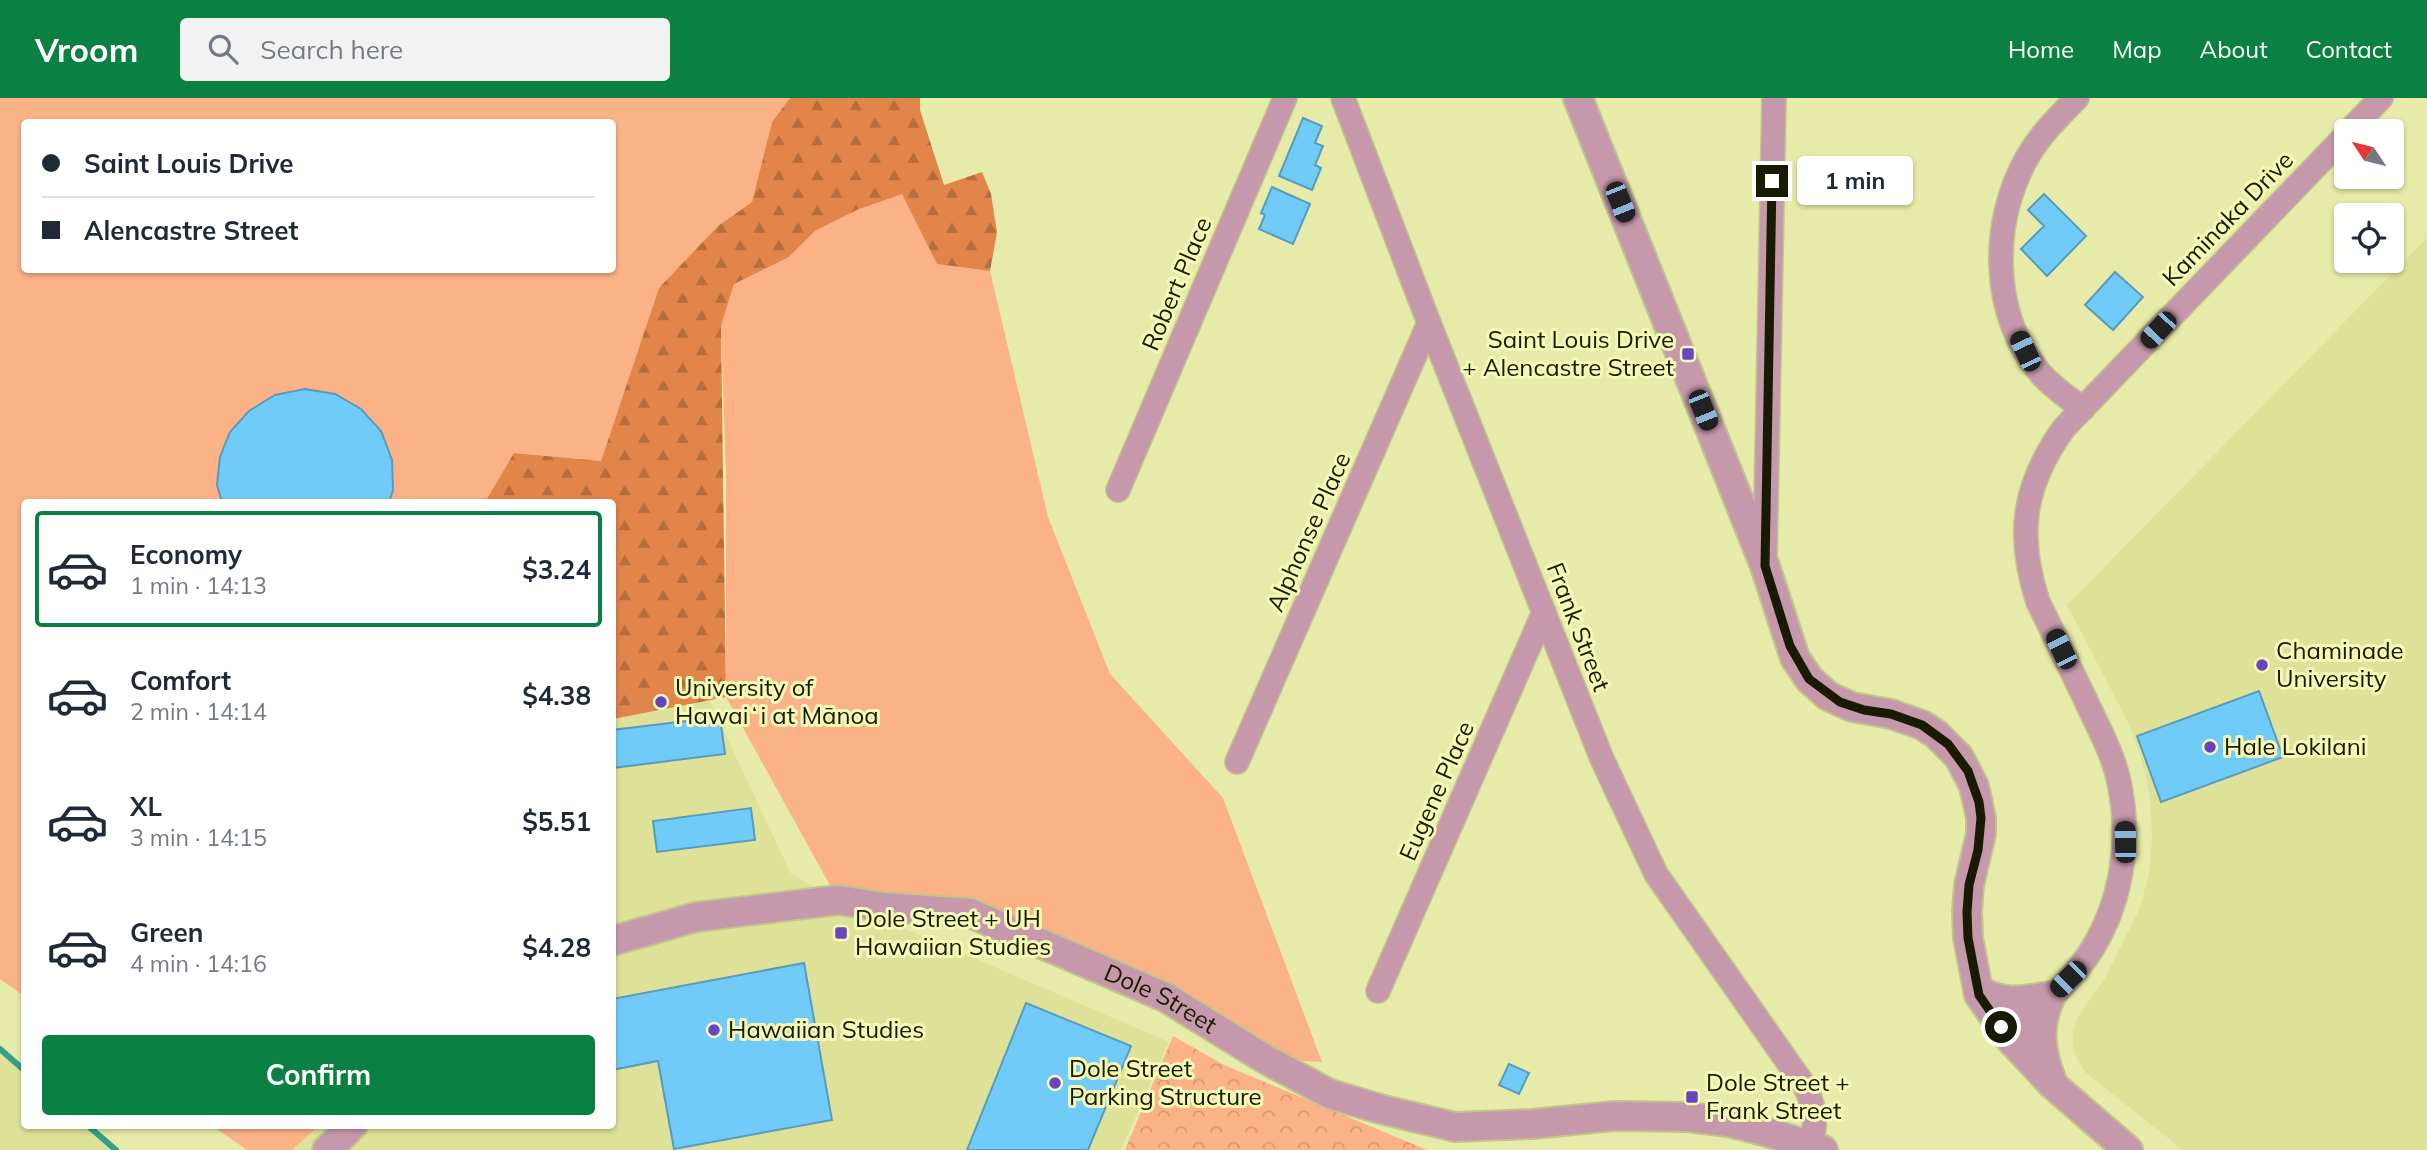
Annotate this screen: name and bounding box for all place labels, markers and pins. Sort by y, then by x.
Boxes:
place label: Saint Louis Drive + Alencastre Street [1462,324,1674,382]
marker: Saint Louis Drive + Alencastre Street [1680,346,1696,362]
place label: Chaminade University [2276,635,2404,693]
marker: Chaminade University [2254,657,2270,673]
place label: University of Hawaiʻi at Mānoa [675,672,879,730]
marker: University of Hawaiʻi at Mānoa [653,694,669,710]
place label: Hale Lokilani [2224,731,2366,761]
marker: Hale Lokilani [2202,739,2218,755]
place label: Dole Street + UH Hawaiian Studies [855,903,1051,961]
marker: Dole Street + UH Hawaiian Studies [833,925,849,941]
place label: Hawaiian Studies [728,1014,924,1044]
marker: Hawaiian Studies [706,1022,722,1038]
place label: Dole Street Parking Structure [1069,1053,1262,1111]
place label: Dole Street + Frank Street [1706,1067,1850,1125]
marker: Dole Street Parking Structure [1047,1075,1063,1091]
marker: Dole Street + Frank Street [1684,1089,1700,1105]

